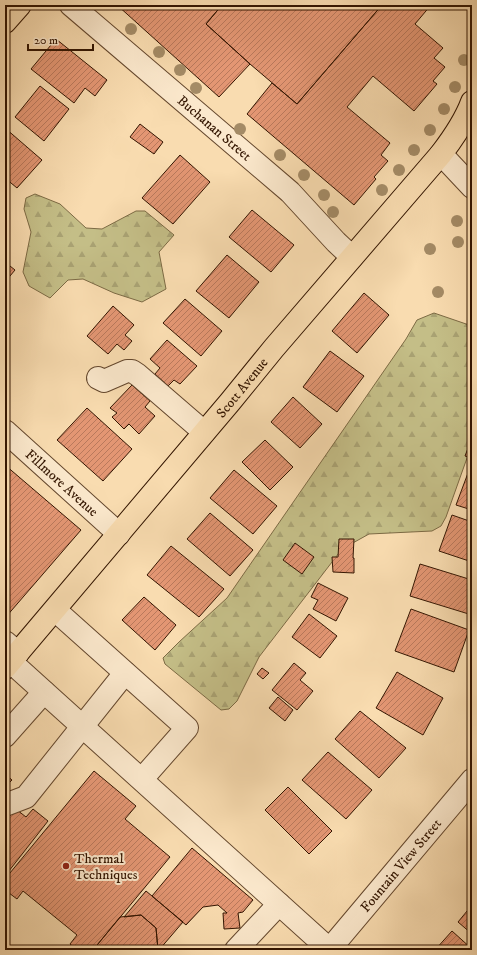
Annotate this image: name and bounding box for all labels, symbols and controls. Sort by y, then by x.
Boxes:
scale bar [28,26,93,52]
text: 20 m [34,33,58,48]
street label: Buchanan Street [173,92,255,165]
street label: Scott Avenue [212,354,273,422]
street label: Fillmore Avenue [21,446,102,521]
street label: Fountain View Street [357,815,446,916]
place label: Thermal Techniques [74,850,138,884]
marker: Thermal Techniques [61,861,71,871]

